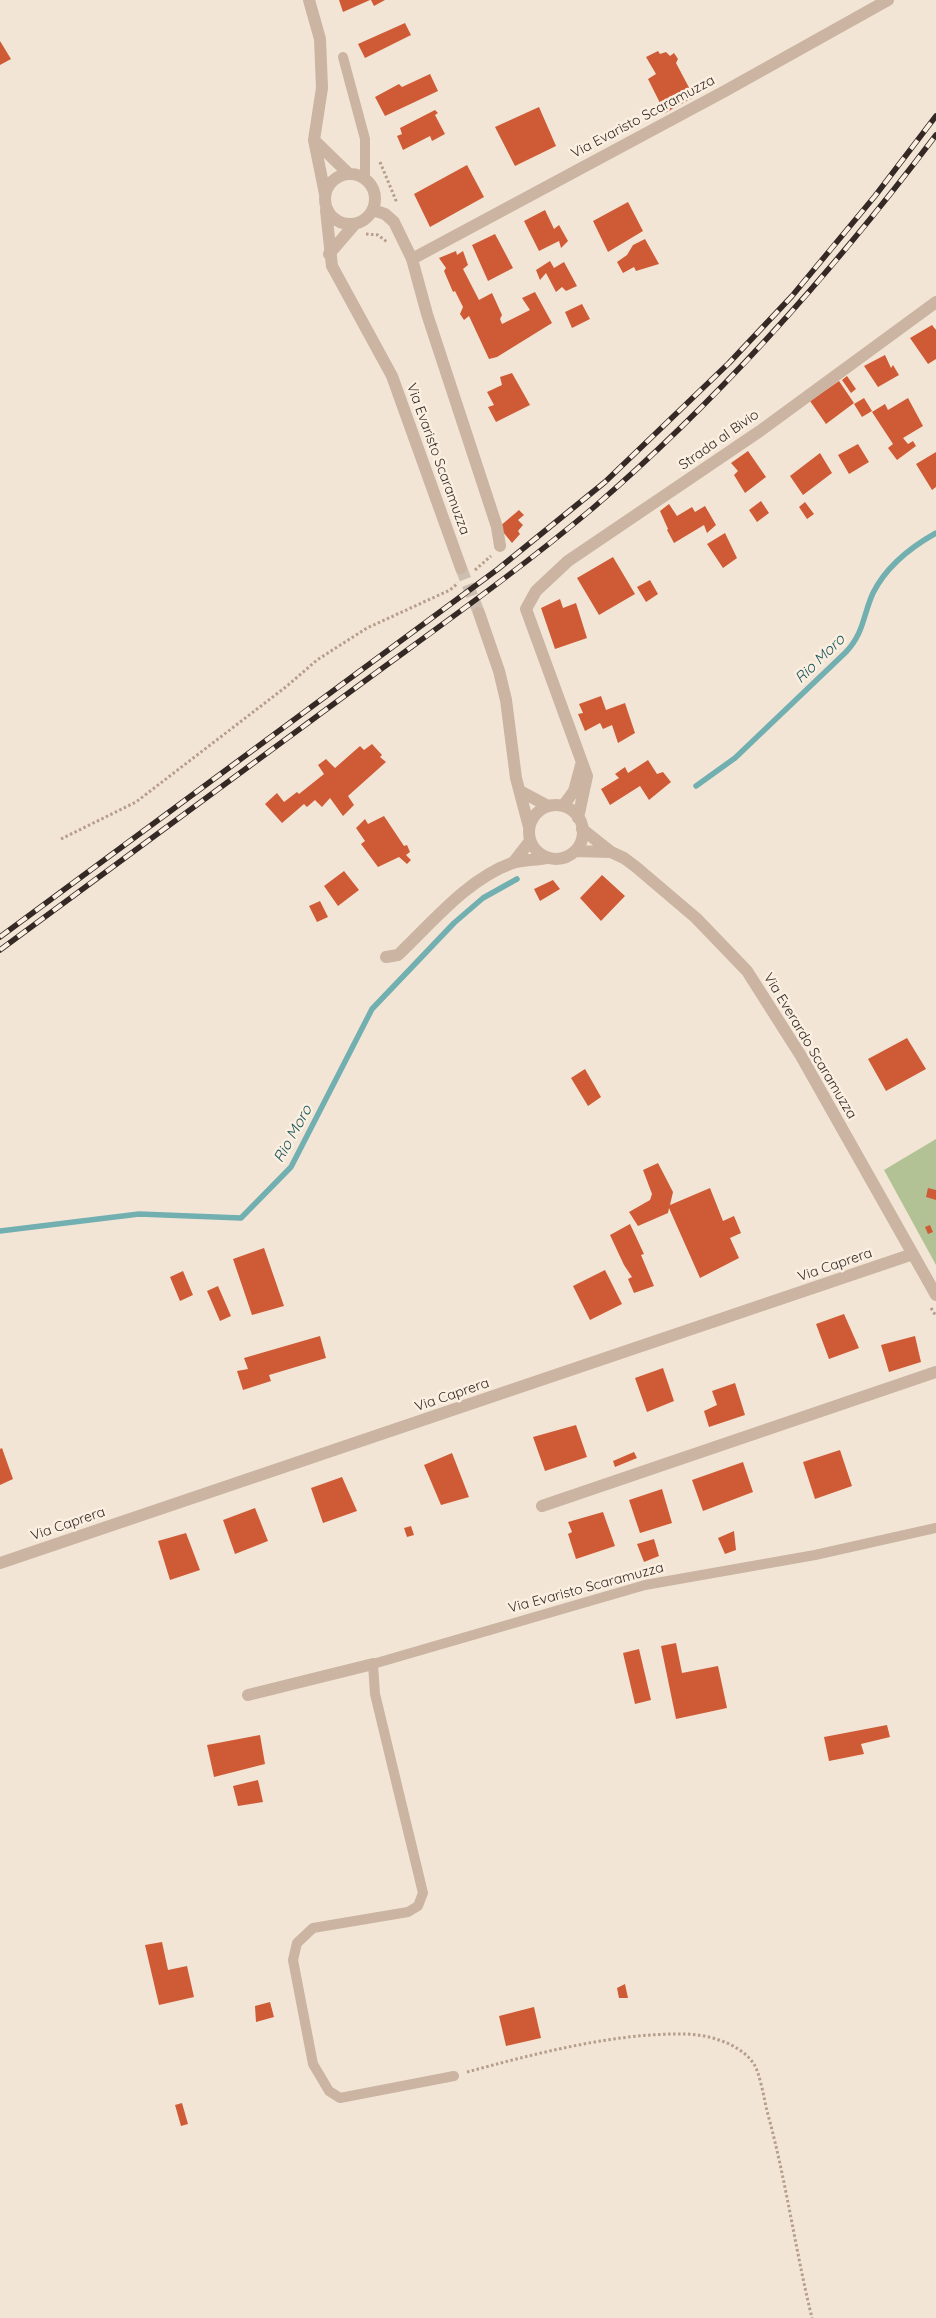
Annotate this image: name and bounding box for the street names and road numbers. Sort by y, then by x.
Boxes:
street label: Via Evaristo Scaramuzza [568,72,718,162]
street label: Via Evaristo Scaramuzza [403,381,473,537]
street label: Strada al Bivio [676,406,762,474]
street label: Via Everardo Scaramuzza [760,970,860,1122]
street label: Via Caprera [796,1244,874,1286]
street label: Via Caprera [413,1374,491,1416]
street label: Via Caprera [29,1503,107,1545]
street label: Via Evaristo Scaramuzza [507,1559,665,1617]

